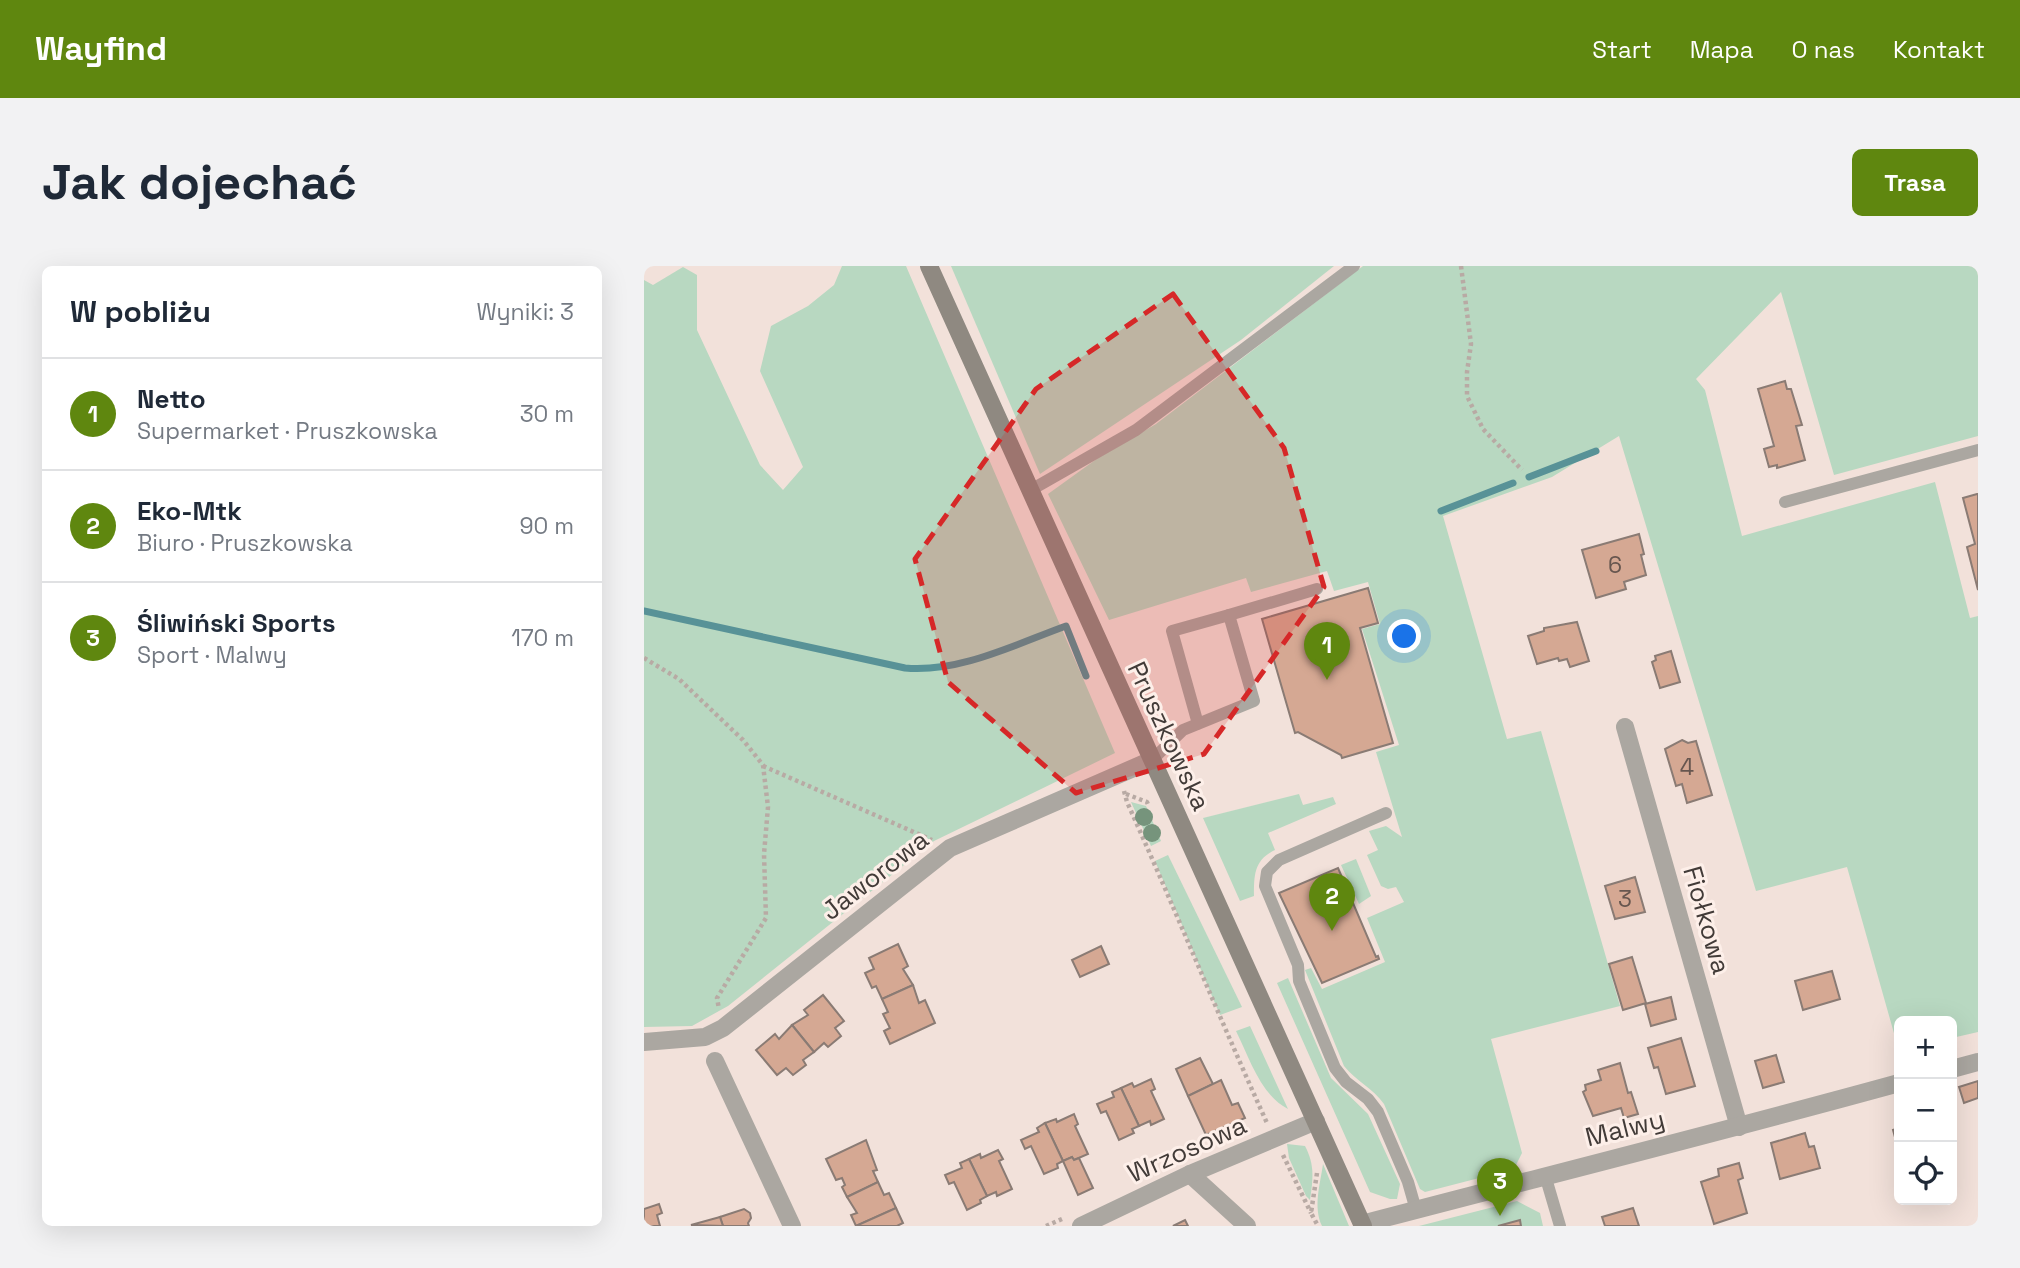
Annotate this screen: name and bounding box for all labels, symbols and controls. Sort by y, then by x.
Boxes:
text: Wayfind [35,28,167,70]
text: Start [1592,34,1652,65]
text: Mapa [1690,34,1754,65]
text: O nas [1792,34,1855,65]
text: Kontakt [1893,34,1985,65]
button: Trasa [1852,149,1978,216]
text: Jak dojechać [42,151,357,213]
text: W pobliżu [70,292,211,331]
text: Wyniki: 3 [476,297,574,327]
text: Netto [137,382,206,416]
text: 1 [88,399,98,429]
text: 30 m [520,399,574,429]
text: Supermarket · Pruszkowska [137,416,438,446]
text: Eko-Mtk [137,494,242,528]
text: 2 [86,511,100,541]
text: 90 m [519,511,574,541]
text: Biuro · Pruszkowska [137,528,353,558]
house number: 6 [1608,550,1622,580]
text: Śliwiński Sports [137,606,336,640]
your location [1387,619,1421,653]
pin: 1 [1304,622,1350,680]
text: 3 [86,623,100,653]
text: 170 m [511,623,574,653]
text: Sport · Malwy [137,640,287,670]
street label: Pruszkowska [1120,656,1218,816]
house number: 4 [1680,752,1694,782]
street label: Jaworowa [815,823,935,927]
street label: Fiołkowa [1675,862,1739,978]
pin: 2 [1309,873,1355,931]
house number: 3 [1618,884,1632,914]
map controls [1894,1016,1957,1205]
button: + [1894,1016,1957,1079]
button: − [1894,1079,1957,1142]
street label: Malwy [1582,1102,1668,1154]
street label: Wrzosowa [1122,1108,1252,1190]
button: locate [1894,1142,1957,1205]
pin: 3 [1477,1158,1523,1216]

